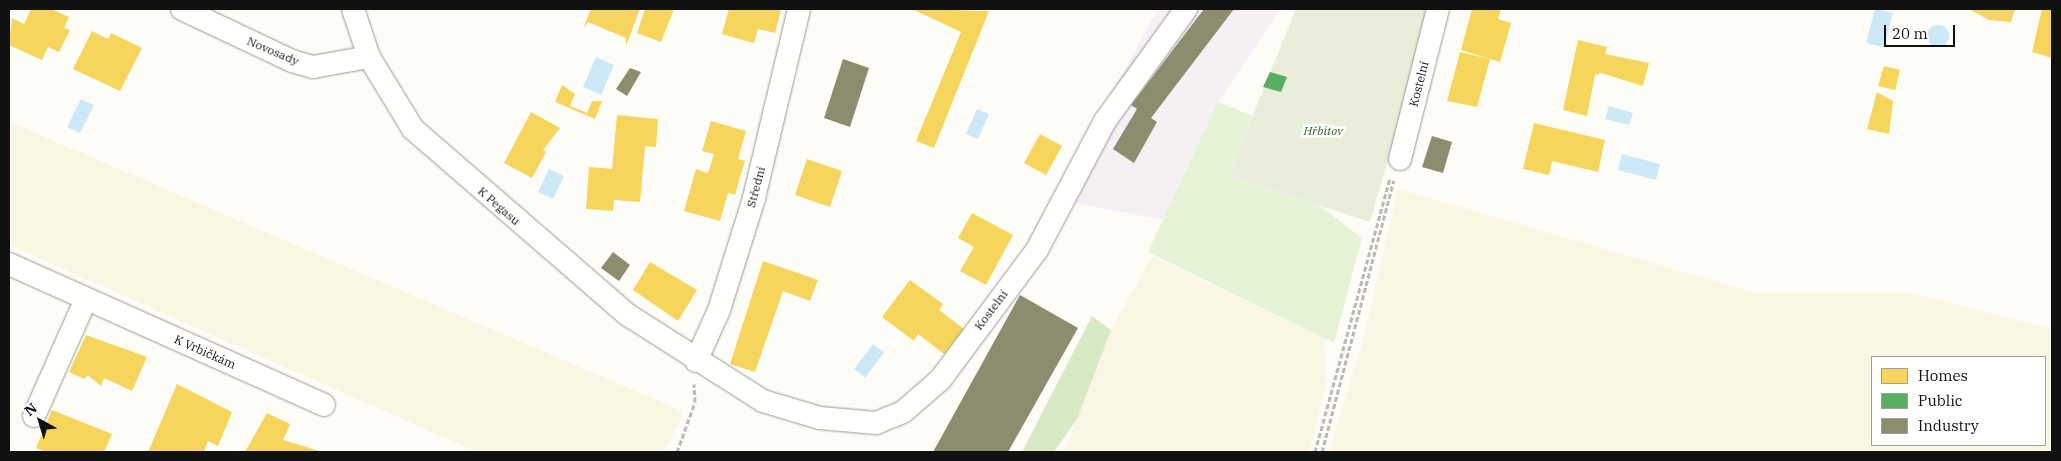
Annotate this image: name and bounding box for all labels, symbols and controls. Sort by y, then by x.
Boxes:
scale bar [1886,15,1957,47]
text: 20 m [1892,24,1928,43]
street label: Novosady [245,34,301,68]
street label: Kostelní [1406,60,1432,108]
park label: Hřbitov [1303,124,1343,138]
street label: Střední [744,165,768,209]
street label: K Pegasu [475,184,523,228]
street label: Kostelní [971,287,1011,333]
street label: K Vrbičkám [172,332,238,372]
legend [1871,356,2046,446]
text: Homes [1918,366,1968,385]
text: Public [1918,391,1963,410]
north arrow [15,396,65,446]
text: N [21,399,41,420]
text: Industry [1918,416,1979,435]

